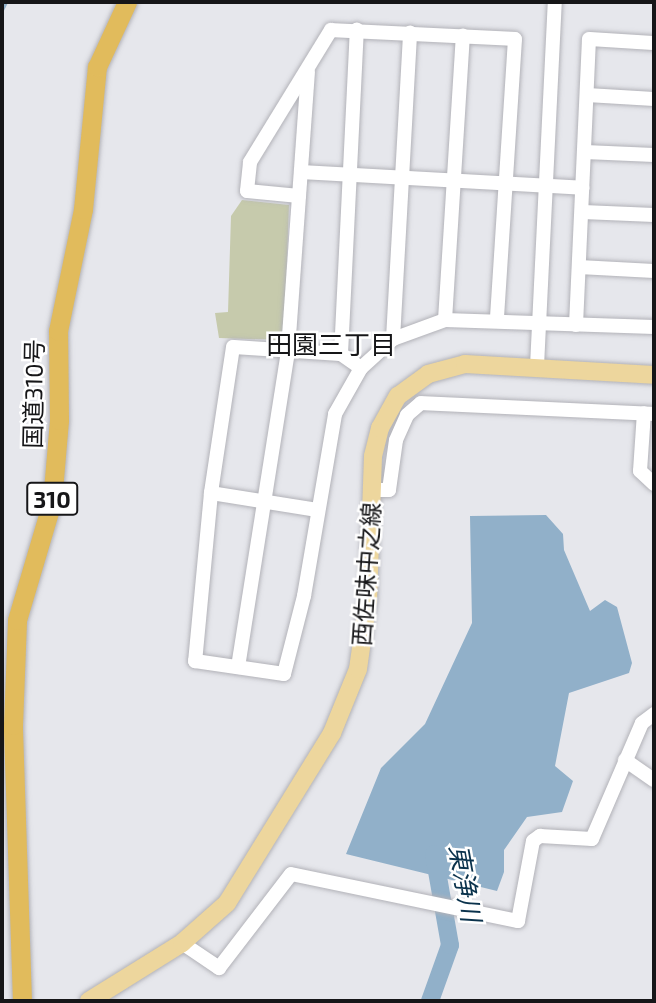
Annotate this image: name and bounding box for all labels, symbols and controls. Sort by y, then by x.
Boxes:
district label: 田園三丁目 [266,328,396,360]
street label: 国道310号 [18,339,48,449]
road number: 310 [26,480,78,519]
street label: 西佐味中之線 [347,501,385,647]
water label: 東浄川 [444,842,488,924]

